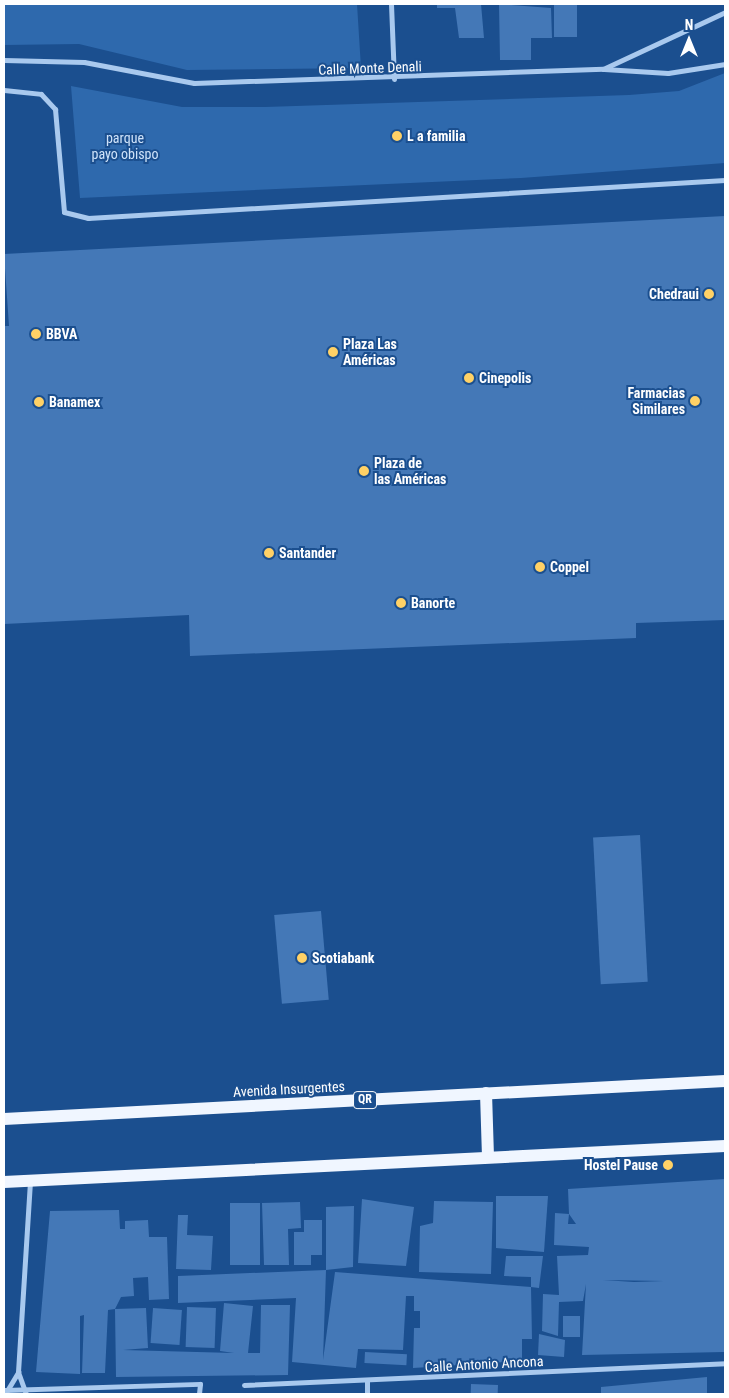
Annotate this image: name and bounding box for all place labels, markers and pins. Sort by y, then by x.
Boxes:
place label: L a familia [407,128,465,144]
marker: L a familia [391,130,403,142]
place label: Chedraui [649,286,699,302]
marker: Chedraui [703,288,715,300]
place label: BBVA [46,326,77,342]
marker: BBVA [30,328,42,340]
place label: Plaza Las Américas [343,336,397,368]
marker: Plaza Las Américas [327,346,339,358]
place label: Cinepolis [479,370,531,386]
marker: Cinepolis [463,372,475,384]
place label: Farmacias Similares [627,385,685,418]
place label: Banamex [49,394,100,410]
marker: Farmacias Similares [689,395,701,407]
marker: Banamex [33,396,45,408]
place label: Plaza de las Américas [374,455,446,488]
marker: Plaza de las Américas [358,465,370,477]
place label: Santander [279,545,336,561]
marker: Santander [263,547,275,559]
place label: Coppel [550,559,589,575]
marker: Coppel [534,561,546,573]
place label: Banorte [411,595,455,611]
marker: Banorte [395,597,407,609]
place label: Scotiabank [312,950,374,966]
marker: Scotiabank [296,952,308,964]
place label: Hostel Pause [584,1157,658,1173]
marker: Hostel Pause [662,1159,674,1171]

